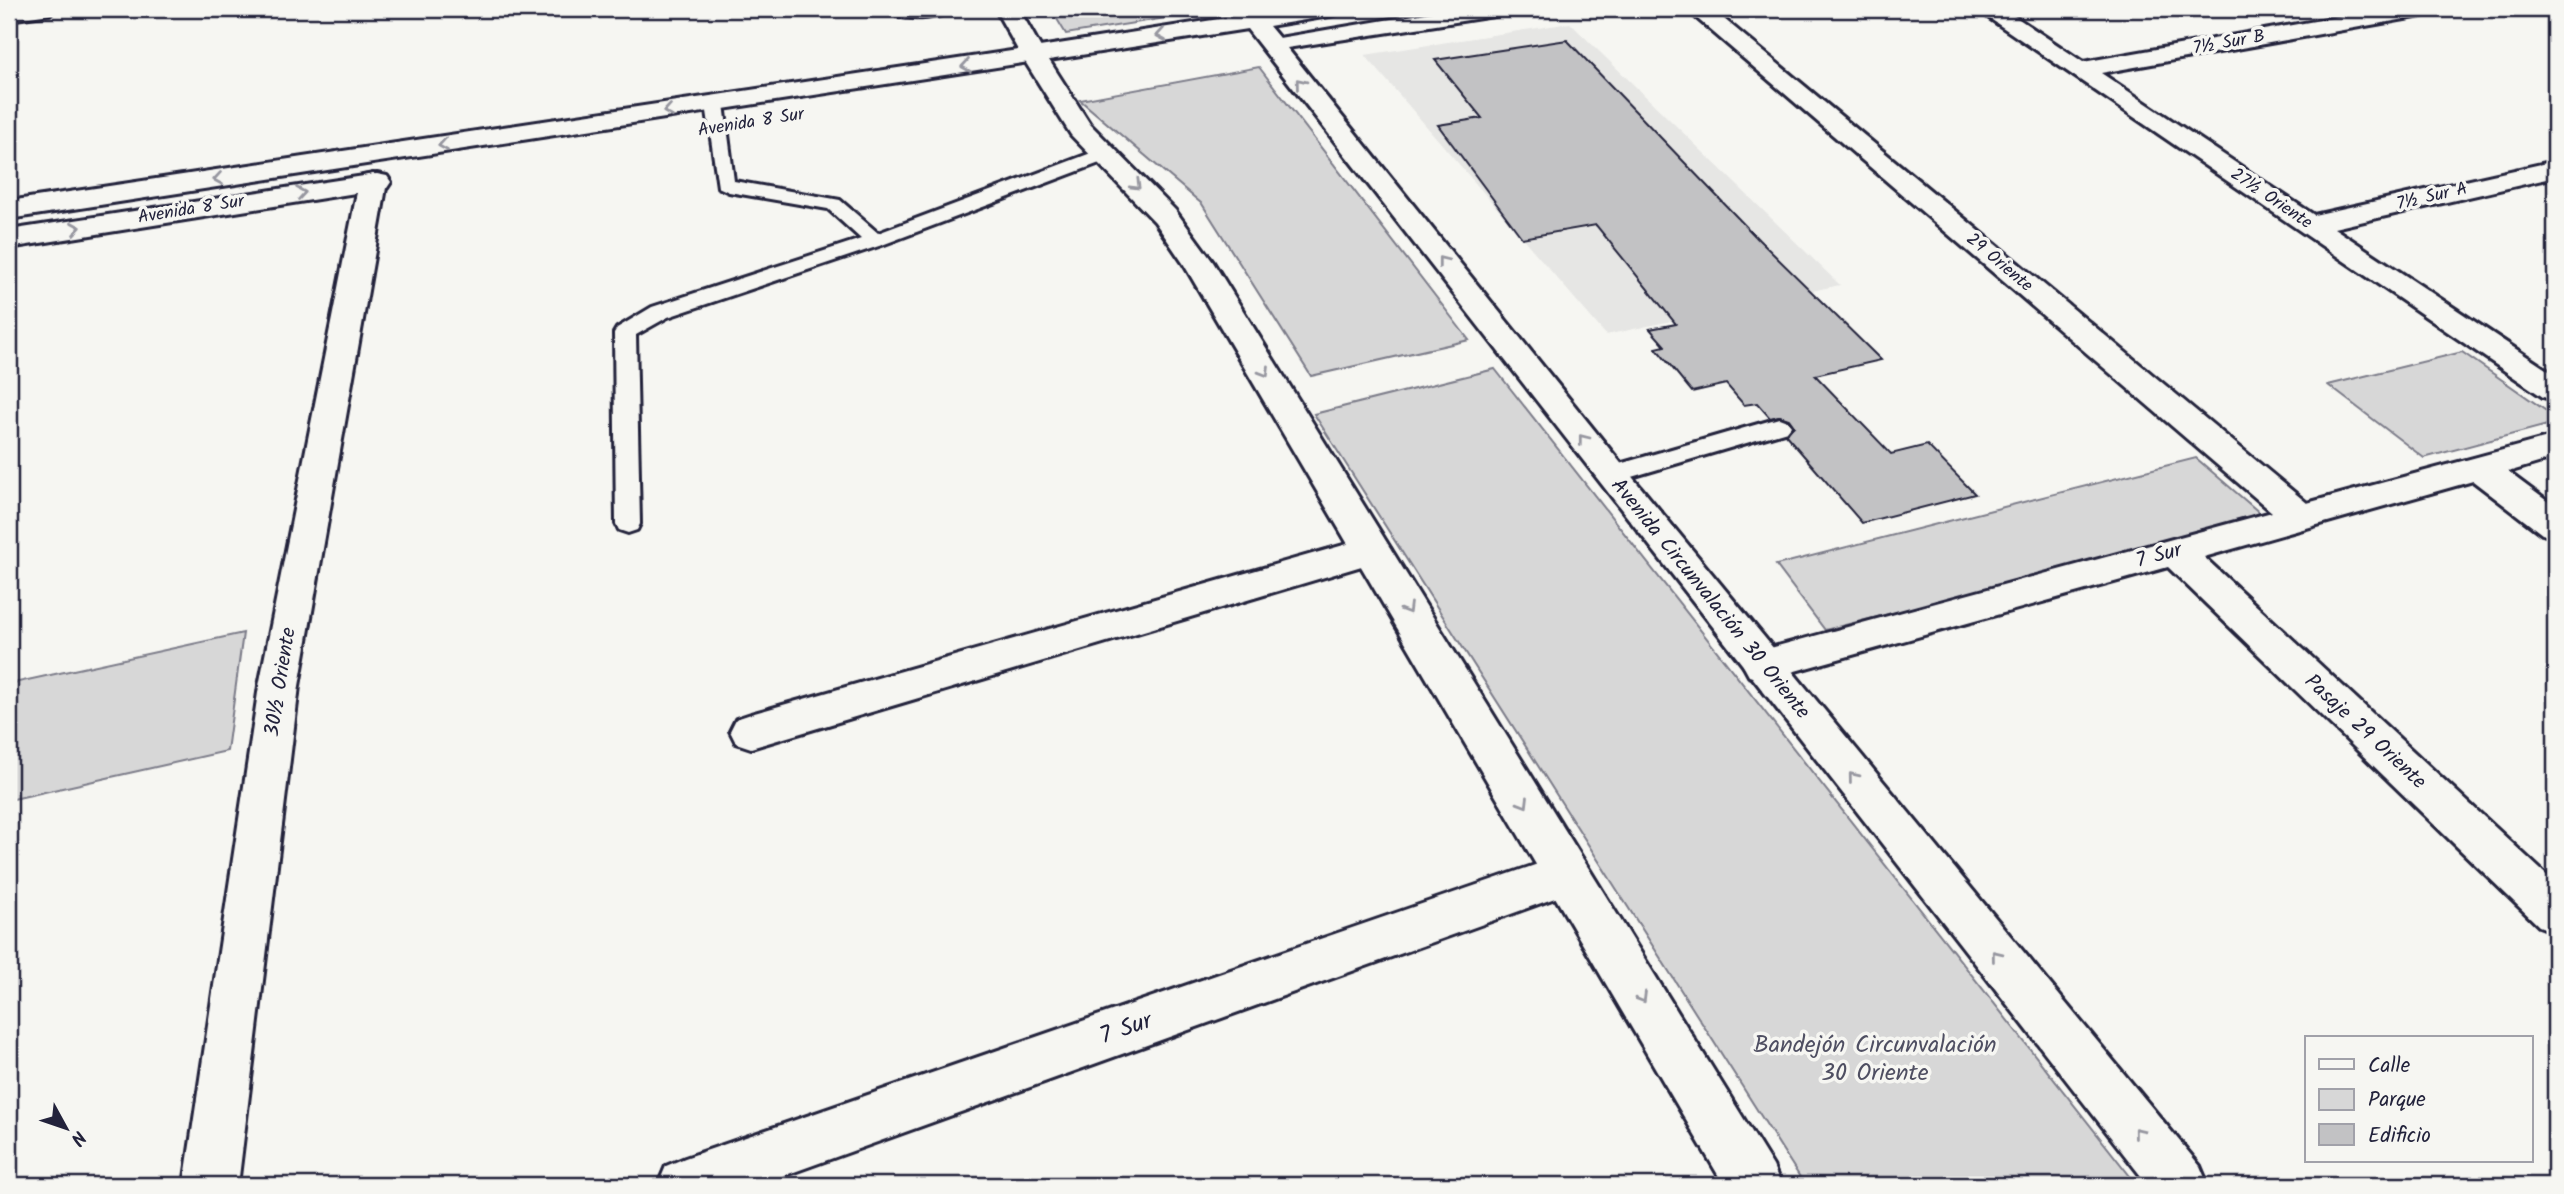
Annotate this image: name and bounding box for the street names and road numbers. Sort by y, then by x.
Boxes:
street label: 7½ Sur B [2191,22,2267,64]
street label: Avenida 8 Sur [696,100,807,146]
street label: 27½ Oriente [2224,161,2318,237]
street label: 7½ Sur A [2394,175,2470,219]
street label: Avenida 8 Sur [136,187,247,233]
street label: 29 Oriente [1959,226,2039,300]
street label: Avenida Circunvalación 30 Oriente [1602,471,1818,727]
street label: 7 Sur [2132,534,2187,578]
street label: 30½ Oriente [256,624,306,739]
street label: Pasaje 29 Oriente [2296,666,2434,798]
street label: 7 Sur [1095,1001,1159,1056]

